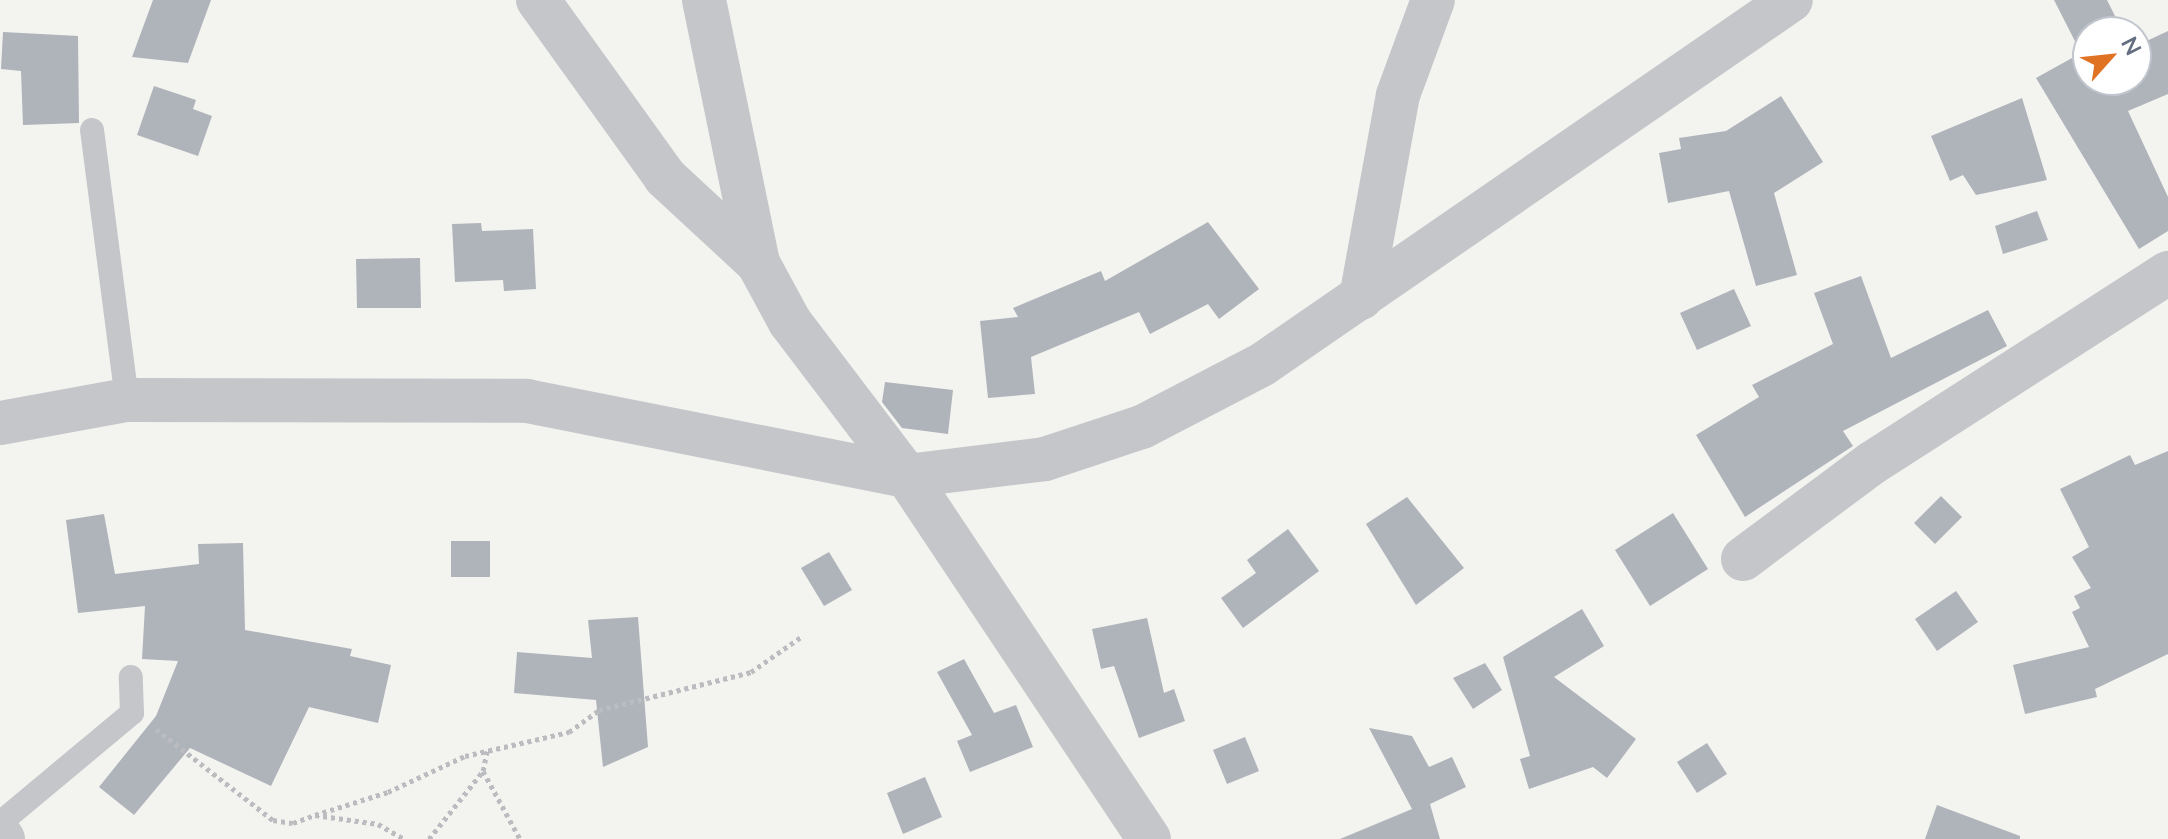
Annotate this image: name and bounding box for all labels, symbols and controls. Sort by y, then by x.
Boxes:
north arrow [2072,16,2152,96]
text: N [2116,32,2148,59]

